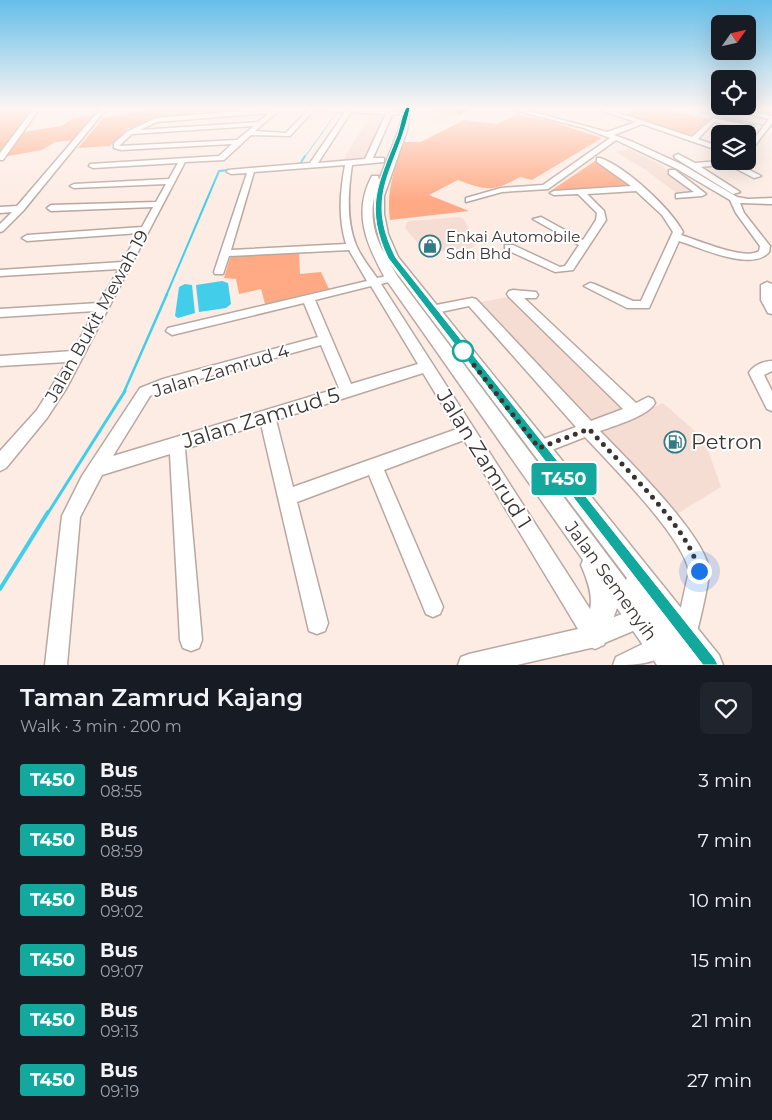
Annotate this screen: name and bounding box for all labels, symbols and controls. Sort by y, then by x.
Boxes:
north arrow [711,15,756,60]
map controls [711,15,756,170]
button: locate [711,70,756,115]
button: layers [711,125,756,170]
street label: Jalan Bukit Mewah 19 [40,226,154,407]
place label: Enkai Automobile Sdn Bhd [446,227,580,263]
shop icon: Enkai Automobile Sdn Bhd [418,234,442,258]
street label: Jalan Zamrud 4 [149,340,292,403]
unlabelled marker [452,340,474,362]
street label: Jalan Zamrud 5 [178,382,343,454]
street label: Jalan Zamrud 1 [431,384,537,533]
place label: Petron [691,429,763,454]
fuel station icon: Petron [663,430,687,454]
line badge: T450 [529,463,599,495]
text: T450 [542,468,586,490]
street label: Jalan Semenyih [560,516,662,645]
your location [687,559,712,584]
button: heart [700,682,752,734]
text: Taman Zamrud Kajang [20,683,303,712]
text: Walk · 3 min · 200 m [20,717,182,736]
text: Bus [100,759,138,782]
text: T450 [30,769,75,791]
text: 3 min [698,769,752,792]
text: 08:55 [100,782,142,801]
text: Bus [100,819,138,842]
text: T450 [30,829,75,851]
text: 7 min [698,829,752,852]
text: 08:59 [100,842,143,861]
text: Bus [100,879,138,902]
text: T450 [30,889,75,911]
text: 10 min [689,889,752,912]
text: 09:02 [100,902,143,921]
text: Bus [100,939,138,962]
text: T450 [30,949,75,971]
text: 15 min [691,949,752,972]
text: 09:07 [100,962,144,981]
text: Bus [100,999,138,1022]
text: T450 [30,1009,75,1031]
text: 21 min [691,1009,752,1032]
text: 09:13 [100,1022,138,1041]
text: Bus [100,1059,138,1082]
text: T450 [30,1069,75,1091]
text: 27 min [687,1069,752,1092]
text: 09:19 [100,1082,139,1101]

